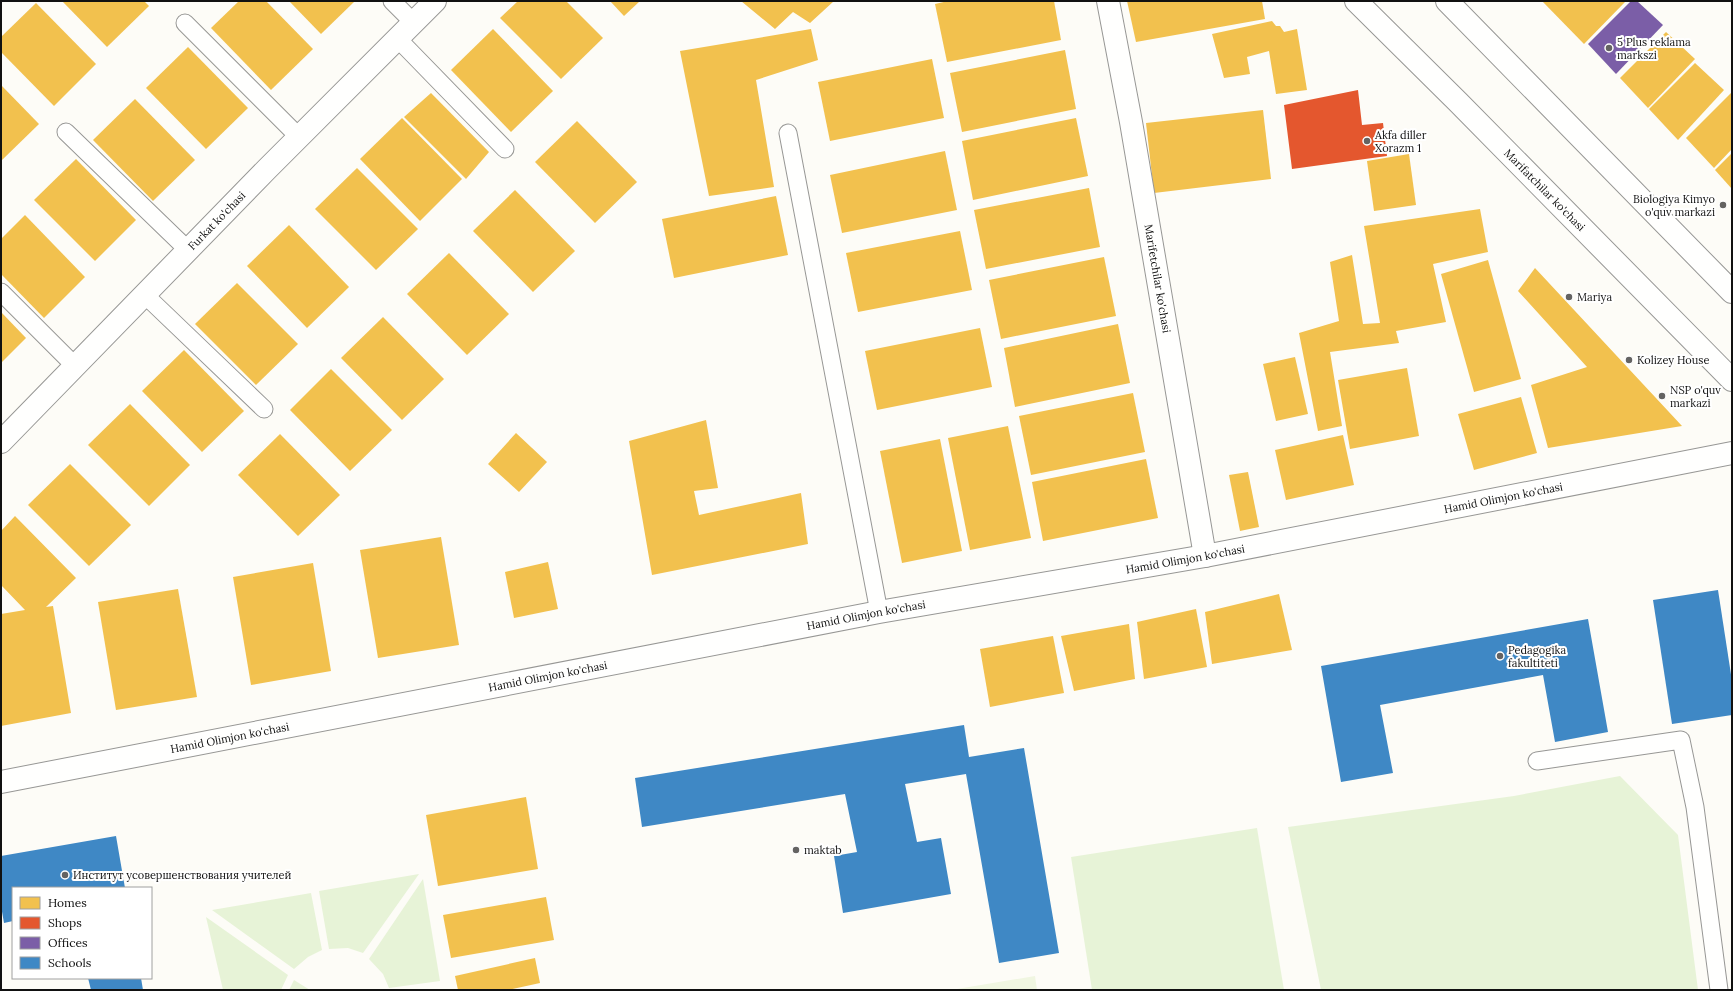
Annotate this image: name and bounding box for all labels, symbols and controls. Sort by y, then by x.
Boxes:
place label: 5 Plus reklama markszi [1617,35,1691,62]
marker: 5 Plus reklama markszi [1604,43,1614,53]
place label: Akfa diller Xorazm 1 [1374,128,1427,155]
marker: Akfa diller Xorazm 1 [1362,136,1372,146]
street label: Marifatchilar ko'chasi [1501,146,1588,234]
street label: Furkat ko'chasi [185,188,248,253]
place label: Biologiya Kimyo o'quv markazi [1633,192,1715,219]
marker: Biologiya Kimyo o'quv markazi [1718,200,1728,210]
street label: Marifetchilar ko'chasi [1142,223,1174,334]
place label: Mariya [1577,290,1612,304]
marker: Mariya [1564,292,1574,302]
place label: Kolizey House [1637,353,1709,367]
marker: Kolizey House [1624,355,1634,365]
place label: NSP o'quv markazi [1670,383,1721,410]
marker: NSP o'quv markazi [1657,391,1667,401]
street label: Hamid Olimjon ko'chasi [1443,479,1564,516]
street label: Hamid Olimjon ko'chasi [1125,541,1246,577]
street label: Hamid Olimjon ko'chasi [805,597,927,633]
place label: Pedagogika fakultiteti [1508,643,1567,670]
marker: Pedagogika fakultiteti [1495,651,1505,661]
street label: Hamid Olimjon ko'chasi [487,658,608,694]
street label: Hamid Olimjon ko'chasi [169,719,290,756]
place label: maktab [804,843,842,857]
marker: maktab [791,845,801,855]
place label: Институт усовершенствования учителей [73,868,292,882]
marker: Институт усовершенствования учителей [60,870,70,880]
legend [12,887,152,979]
text: Homes [48,895,87,910]
text: Shops [48,915,82,930]
text: Offices [48,935,88,950]
text: Schools [48,955,92,970]

